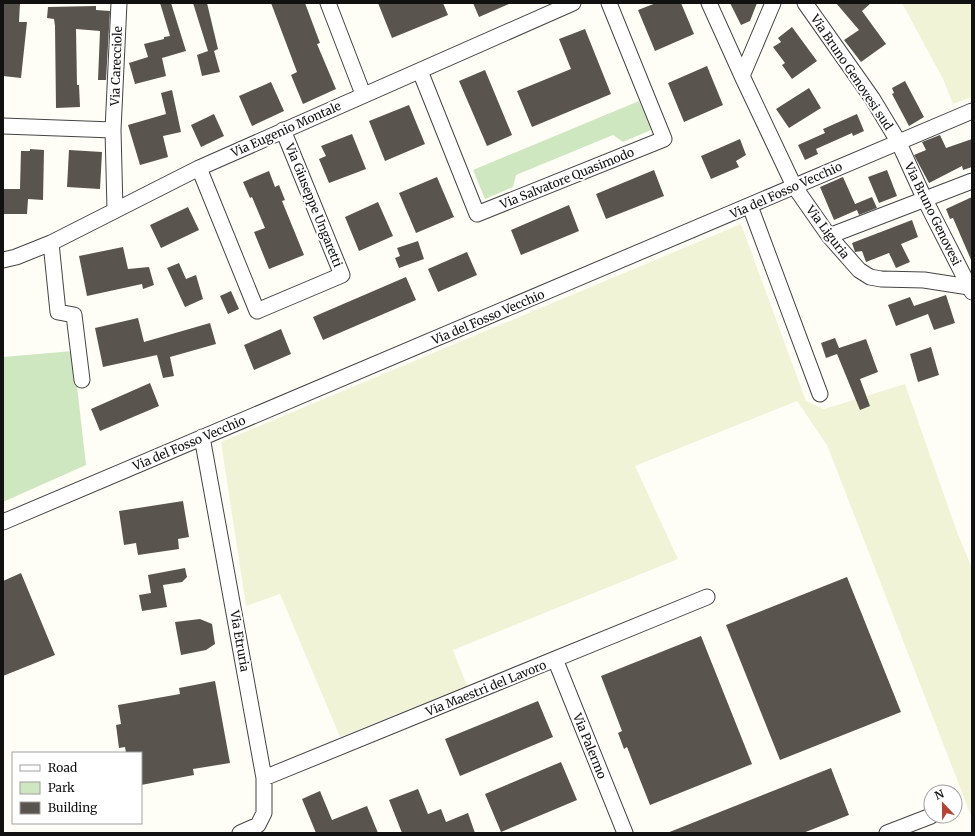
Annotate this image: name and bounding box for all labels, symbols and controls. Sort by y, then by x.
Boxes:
street label: Via Bruno Genovesi sud [807,11,896,133]
street label: Via Carecciole [107,26,125,107]
street label: Via Eugenio Montale [228,98,343,160]
street label: Via Giuseppe Ungaretti [282,140,346,269]
street label: Via Salvatore Quasimodo [497,144,636,212]
street label: Via del Fosso Vecchio [727,159,844,222]
street label: Via Bruno Genovesi [901,159,964,268]
street label: Via Liguria [803,202,853,262]
street label: Via del Fosso Vecchio [428,286,547,348]
street label: Via del Fosso Vecchio [129,412,248,474]
street label: Via Etruria [227,608,253,673]
street label: Via Maestri del Lavoro [423,657,548,719]
street label: Via Palermo [570,710,610,781]
legend [12,752,142,824]
text: Road [48,760,77,775]
text: Park [48,780,75,795]
north arrow [923,784,963,824]
text: N [933,786,946,803]
text: Building [48,800,98,815]

